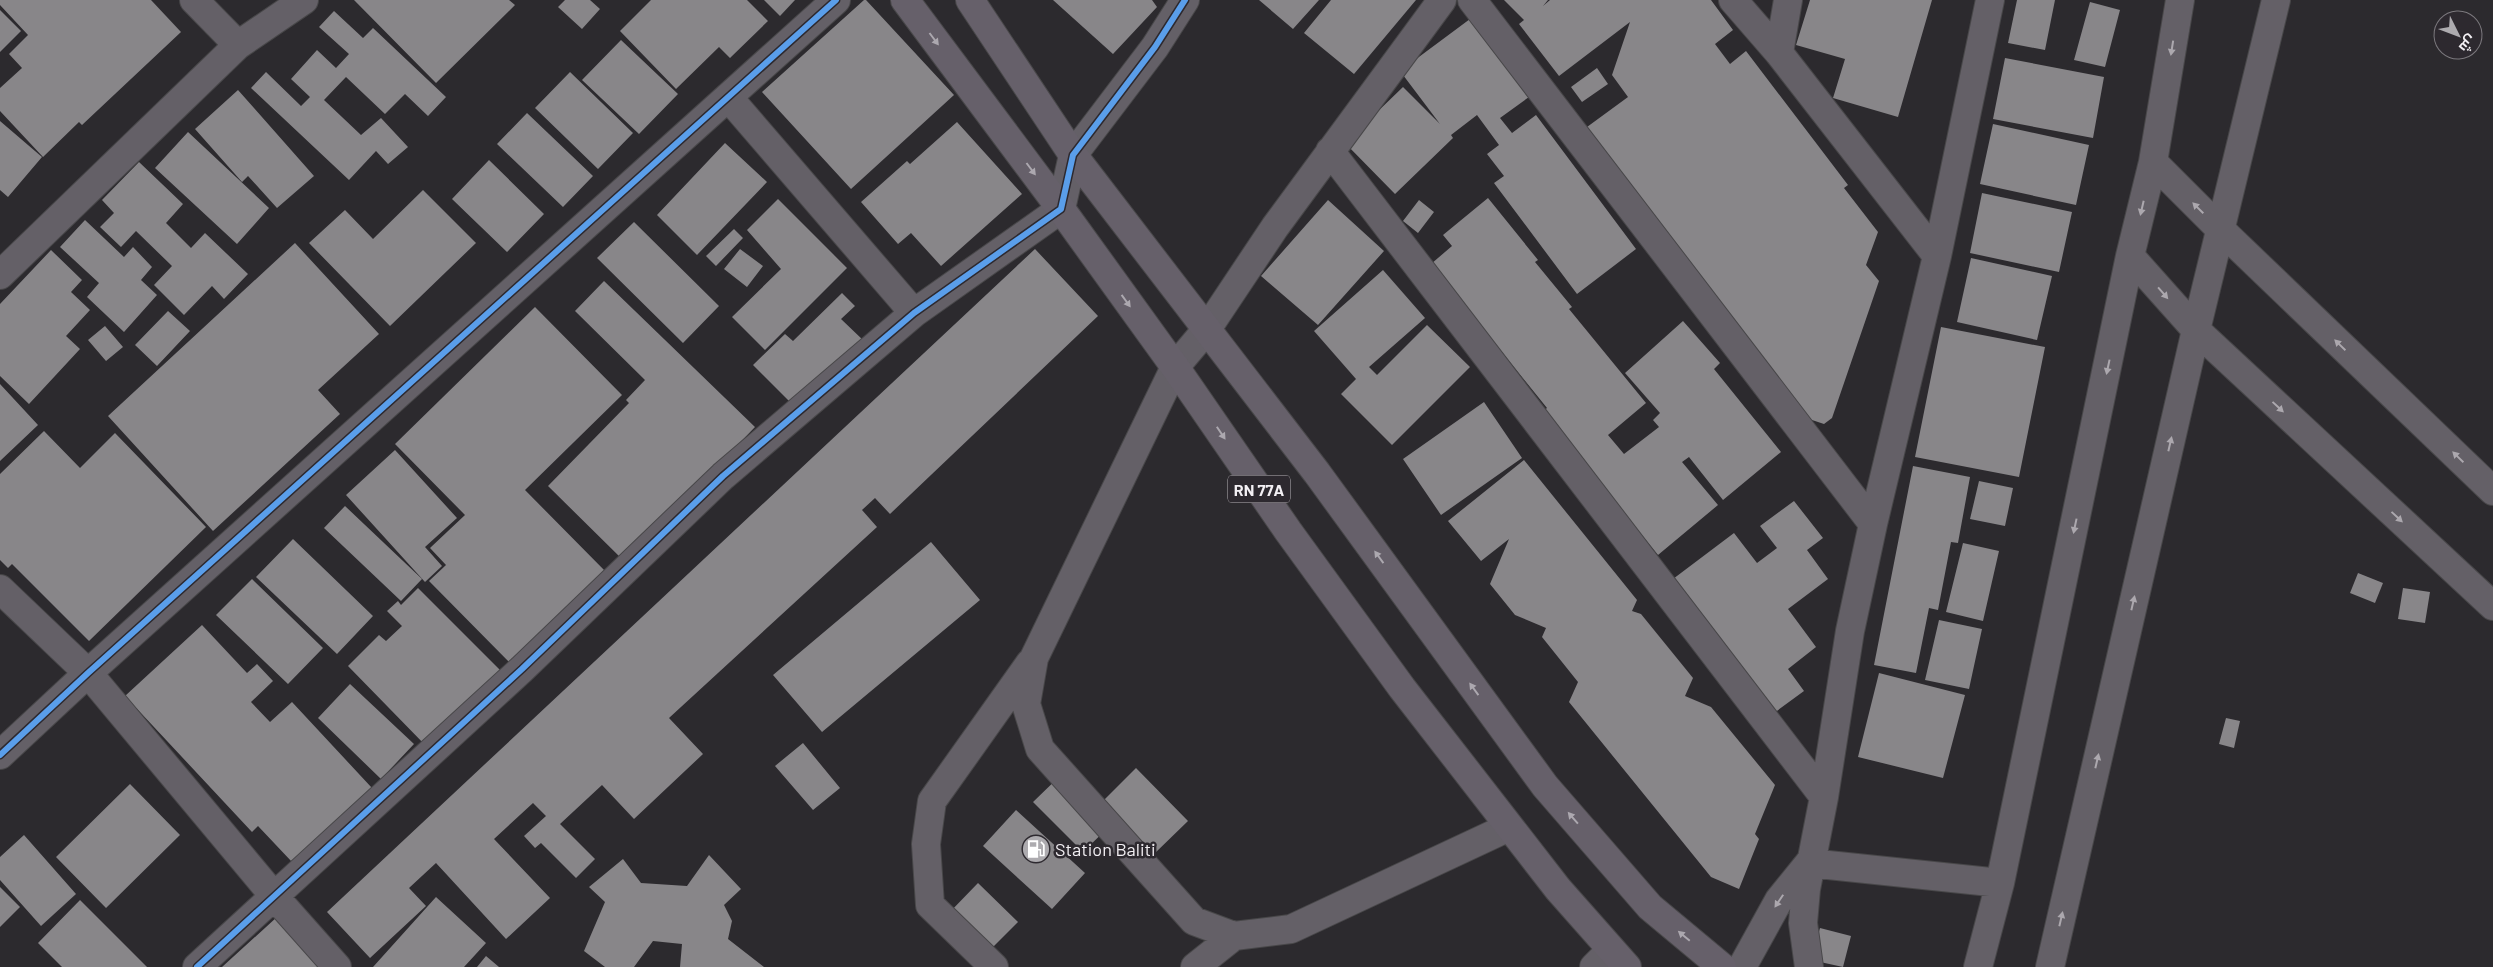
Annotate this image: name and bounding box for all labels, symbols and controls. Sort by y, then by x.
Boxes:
north arrow [2433,10,2483,60]
text: ش [2455,31,2480,56]
one-way arrow [929,32,939,46]
one-way arrow [2167,40,2175,56]
one-way arrow [1026,162,1036,176]
one-way arrow [2138,200,2146,215]
one-way arrow [2192,202,2204,214]
one-way arrow [2157,286,2168,299]
one-way arrow [1121,294,1131,308]
one-way arrow [2335,339,2347,351]
one-way arrow [2103,359,2111,375]
one-way arrow [2272,401,2284,413]
one-way arrow [1216,426,1226,440]
one-way arrow [2166,437,2174,452]
one-way arrow [2452,451,2464,463]
road number: RN 77A [1228,476,1290,502]
one-way arrow [2391,511,2403,523]
one-way arrow [2070,518,2078,534]
one-way arrow [1374,551,1384,564]
one-way arrow [2129,595,2137,610]
one-way arrow [1469,682,1479,696]
one-way arrow [2093,754,2101,769]
one-way arrow [1568,812,1579,824]
fuel station icon: Station Baliti [1021,834,1051,864]
place label: Station Baliti [1055,838,1156,860]
one-way arrow [1774,894,1784,908]
one-way arrow [2057,912,2065,927]
one-way arrow [1678,930,1691,941]

